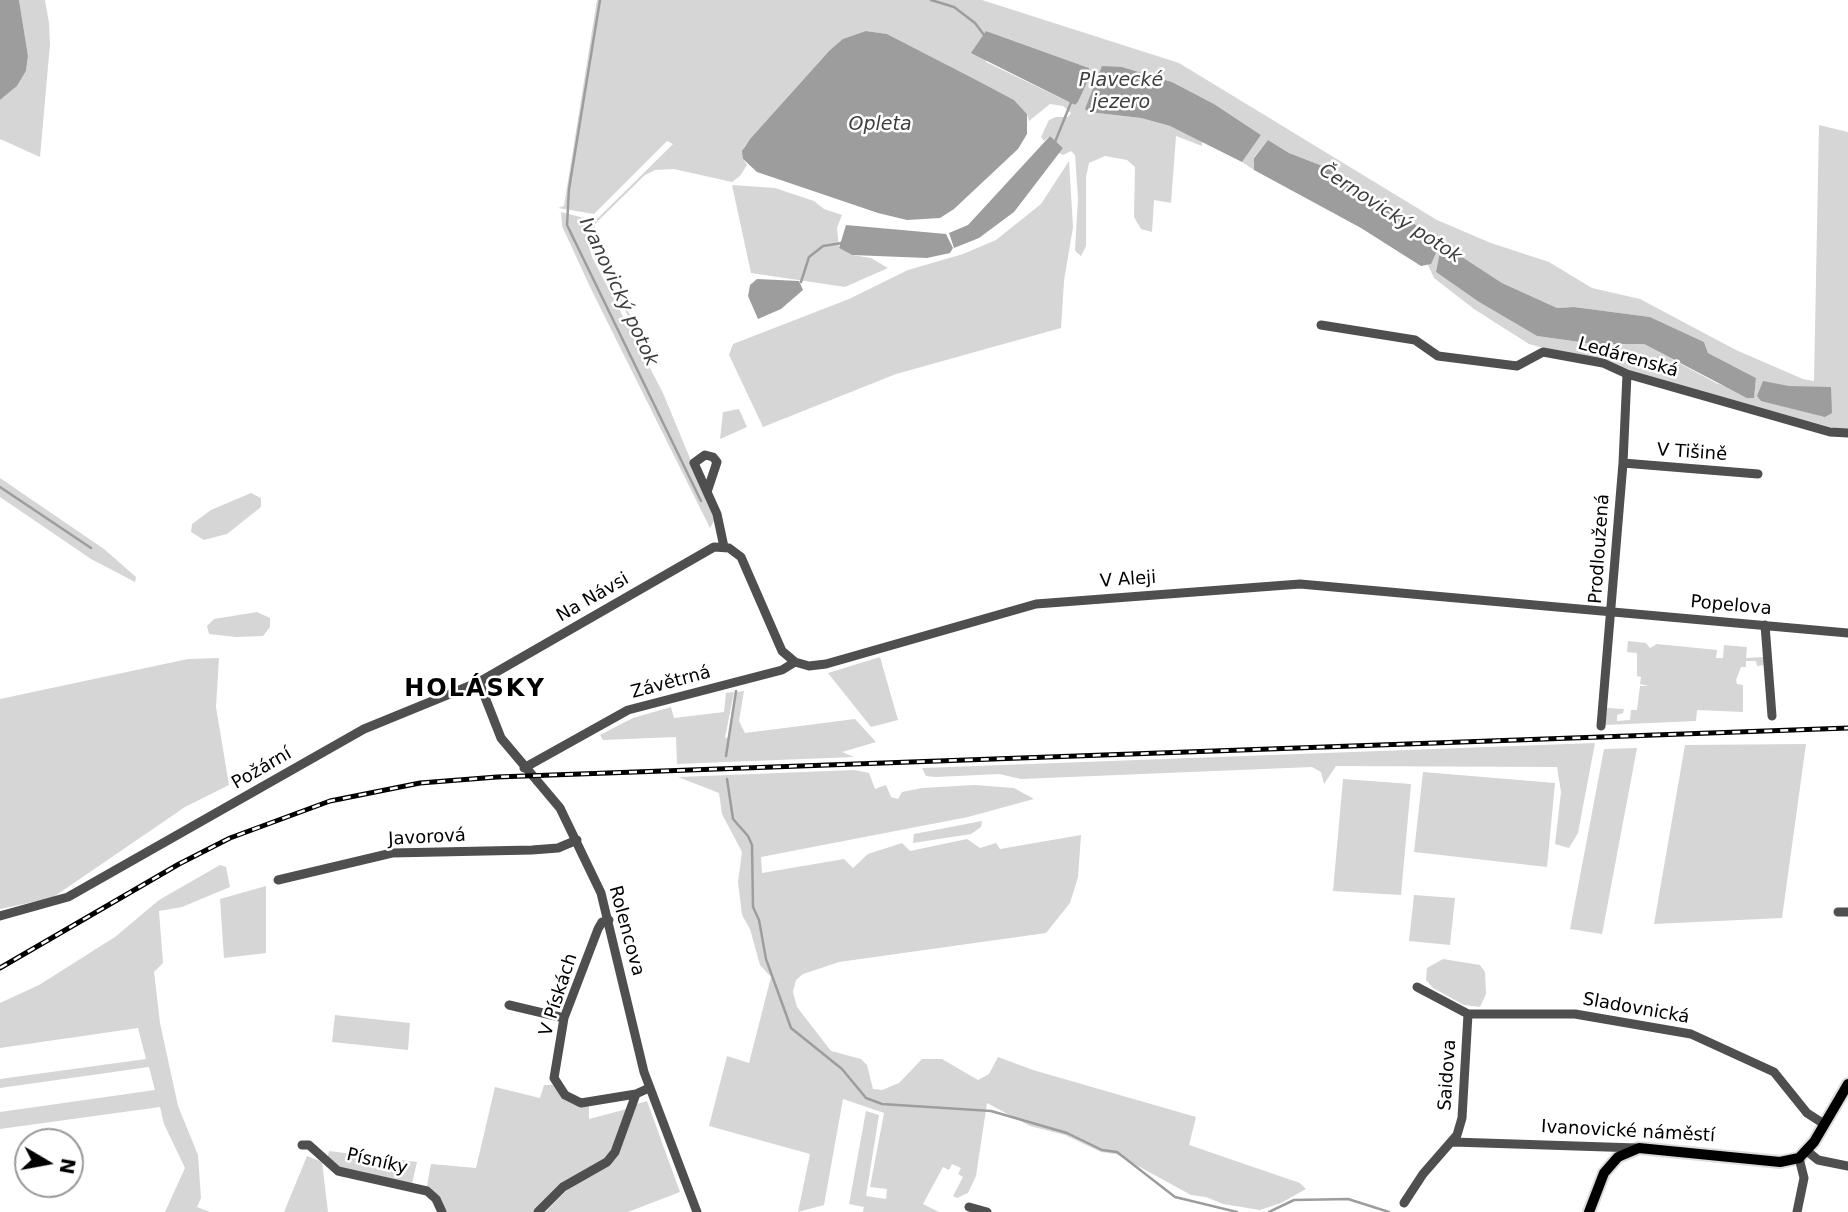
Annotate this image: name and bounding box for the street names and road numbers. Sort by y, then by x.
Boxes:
street label: Ledárenská [1575,333,1681,383]
street label: V Tišině [1656,440,1728,466]
street label: Prodloužená [1585,493,1615,605]
street label: V Aleji [1099,567,1157,593]
street label: Na Návsi [553,569,633,627]
street label: Popelova [1690,592,1772,620]
street label: Závětrná [629,662,713,704]
street label: Požární [228,743,296,795]
street label: Javorová [388,825,466,851]
street label: Rolencova [604,883,648,979]
street label: V Pískách [535,951,583,1039]
street label: Sladovnická [1581,989,1691,1029]
street label: Saidova [1435,1039,1461,1111]
street label: Ivanovické náměstí [1541,1117,1715,1147]
street label: Písníky [344,1144,410,1180]

